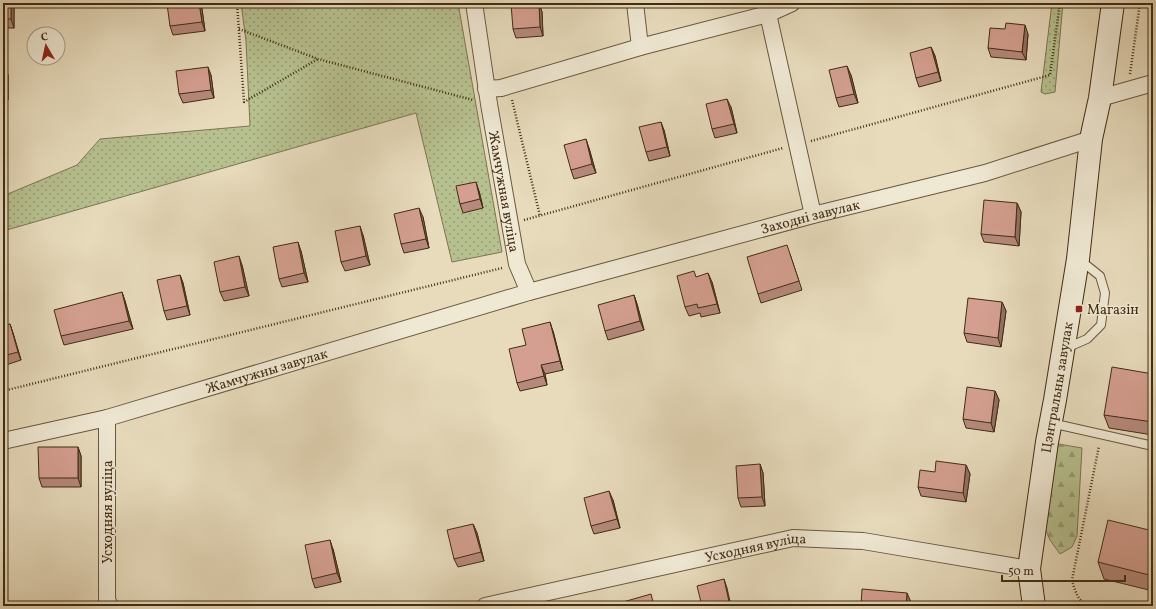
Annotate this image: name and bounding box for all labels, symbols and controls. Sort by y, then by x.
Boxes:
north arrow [26,26,66,66]
text: С [40,30,49,46]
street label: Жамчужная вуліца [483,130,523,254]
street label: Заходні завулак [759,196,862,240]
place label: Магазін [1087,301,1139,320]
marker: Магазін [1074,304,1084,314]
street label: Цэнтральны завулак [1038,320,1079,454]
street label: Жамчужны завулак [204,344,331,399]
street label: Усходняя вуліца [99,460,118,564]
street label: Усходняя вуліца [703,530,807,568]
scale bar [1002,557,1125,583]
text: 50 m [1008,564,1034,580]

